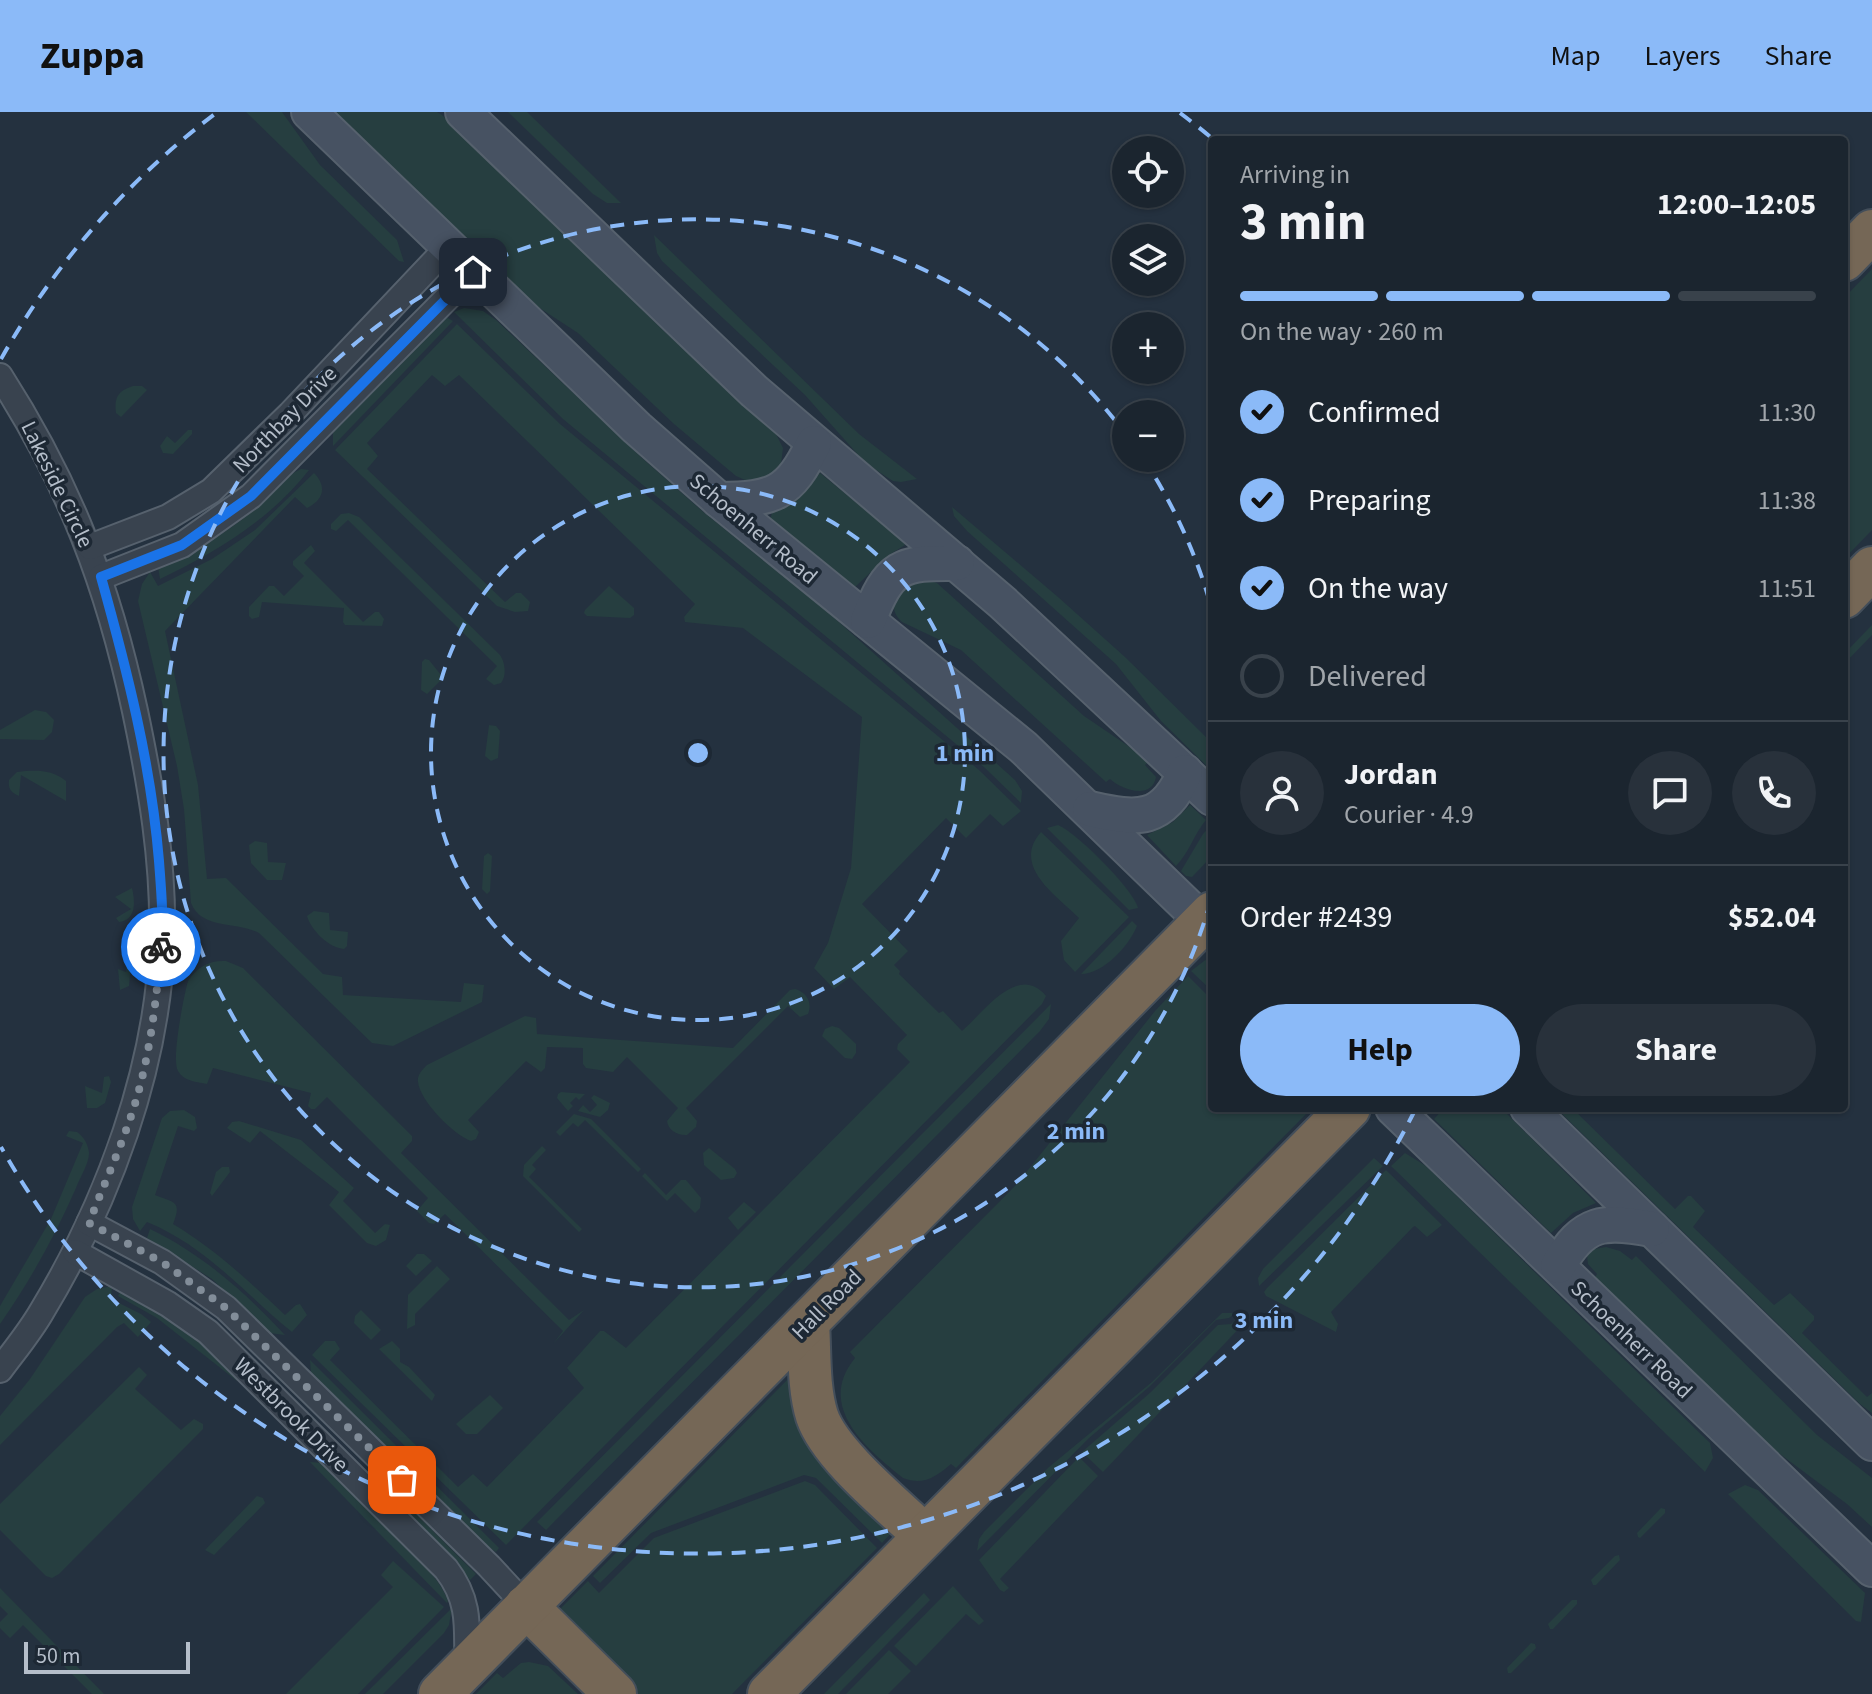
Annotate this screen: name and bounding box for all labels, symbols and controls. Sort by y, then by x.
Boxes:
text: Zuppa [40,29,145,83]
text: Map [1550,36,1600,76]
text: Layers [1644,36,1720,76]
text: Share [1764,36,1832,76]
map controls [1112,136,1184,472]
button: locate [1112,136,1184,208]
text: Arriving in [1240,156,1350,193]
text: 12:00–12:05 [1657,183,1816,226]
text: 3 min [1240,186,1367,260]
button: layers [1112,224,1184,296]
pin [439,238,507,306]
icon: home [451,250,495,294]
button: + [1112,312,1184,384]
text: On the way · 260 m [1240,313,1444,350]
street label: Northbay Drive [225,359,344,481]
icon: check [1240,390,1284,434]
text: Confirmed [1308,391,1441,434]
text: 11:30 [1758,394,1816,431]
button: − [1112,400,1184,472]
street label: Lakeside Circle [13,416,102,553]
street label: Schoenherr Road [682,466,824,592]
icon: check [1240,478,1284,522]
text: Preparing [1308,479,1431,522]
text: 11:38 [1758,482,1816,519]
icon: check [1240,566,1284,610]
text: On the way [1308,567,1448,610]
text: 11:51 [1758,570,1816,607]
text: Delivered [1308,655,1427,698]
text: 1 min [936,736,994,771]
centre of rings [684,739,712,767]
button: person [1240,751,1324,835]
button: chat [1628,751,1712,835]
button: phone [1732,751,1816,835]
text: Jordan [1344,753,1438,796]
text: Courier · 4.9 [1344,796,1474,833]
text: Order #2439 [1240,896,1393,939]
text: $52.04 [1728,896,1816,939]
courier [121,907,201,987]
icon: bike [139,925,183,969]
button: Help [1240,1004,1520,1096]
button: Share [1536,1004,1816,1096]
text: 2 min [1047,1114,1105,1149]
street label: Hall Road [784,1262,869,1347]
street label: Schoenherr Road [1563,1273,1699,1406]
text: 3 min [1235,1303,1293,1338]
street label: Westbrook Drive [227,1350,356,1479]
pin [368,1446,436,1514]
icon: bag [380,1458,424,1502]
scale bar [24,1638,190,1674]
text: 50 m [36,1640,81,1672]

